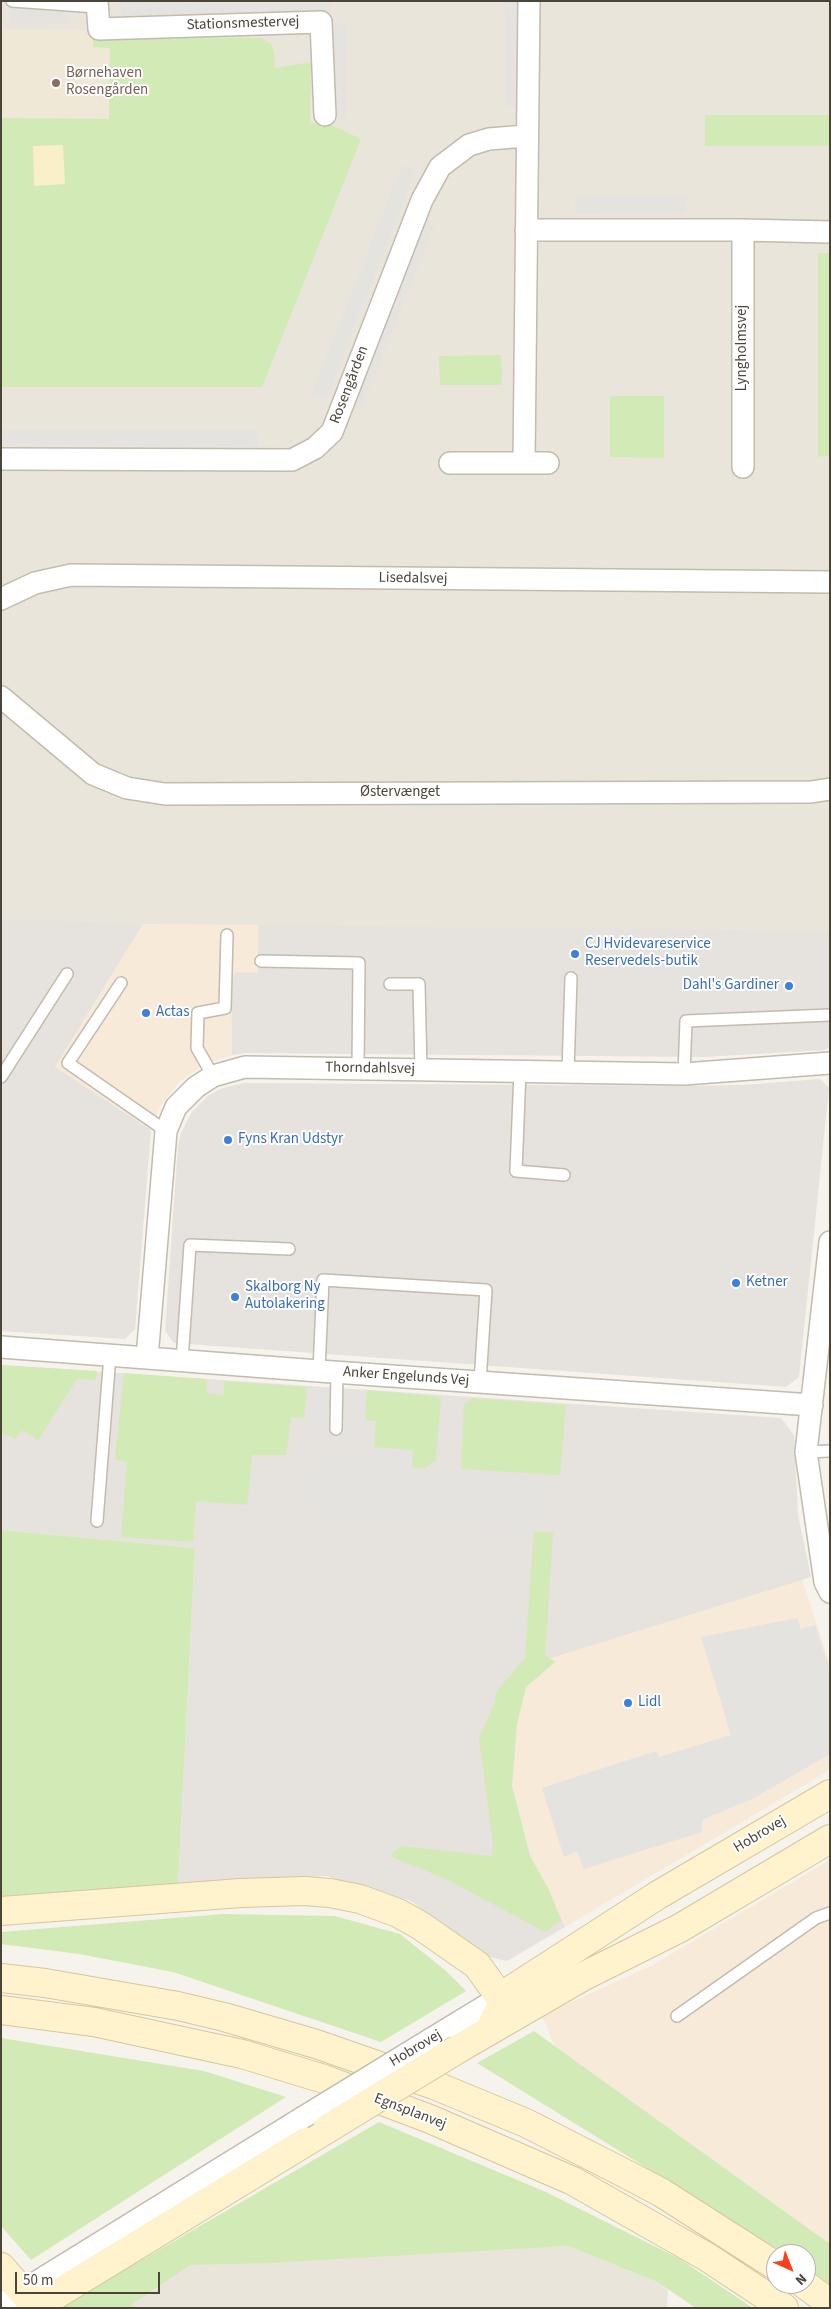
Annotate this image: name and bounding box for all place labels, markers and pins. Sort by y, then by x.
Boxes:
place label: Børnehaven Rosengården [66,65,148,100]
marker: Børnehaven Rosengården [50,77,62,89]
place label: CJ Hvidevareservice Reservedels-butik [585,936,711,971]
marker: CJ Hvidevareservice Reservedels-butik [569,948,581,960]
place label: Dahl's Gardiner [683,977,779,995]
marker: Dahl's Gardiner [783,980,795,992]
place label: Actas [156,1004,189,1022]
marker: Actas [140,1007,152,1019]
place label: Fyns Kran Udstyr [238,1131,343,1149]
marker: Fyns Kran Udstyr [222,1134,234,1146]
place label: Ketner [746,1274,788,1292]
marker: Ketner [730,1277,742,1289]
place label: Skalborg Ny Autolakering [245,1279,325,1314]
marker: Skalborg Ny Autolakering [229,1291,241,1303]
place label: Lidl [638,1694,661,1712]
marker: Lidl [622,1697,634,1709]

